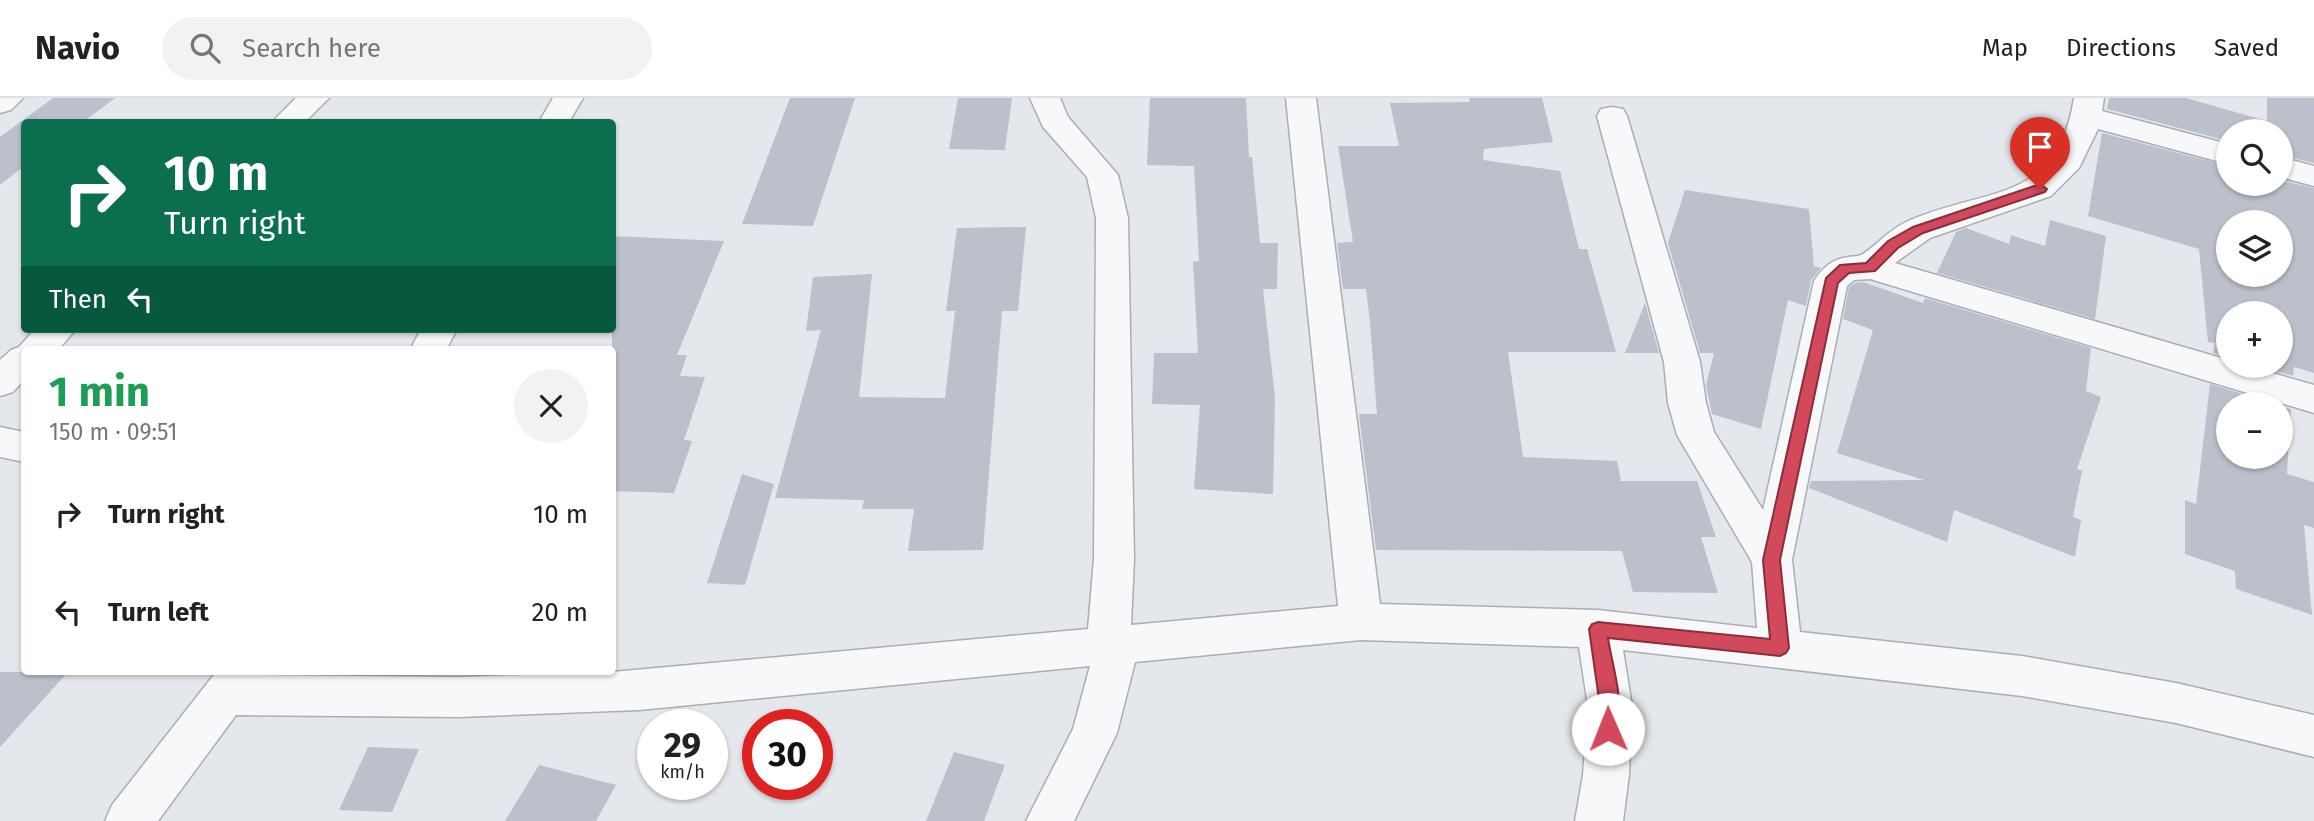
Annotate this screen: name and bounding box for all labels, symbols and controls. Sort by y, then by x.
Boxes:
search box [162,17,652,80]
text: Navio [35,28,120,68]
icon: search [186,29,224,67]
text: Search here [242,33,381,64]
text: Map [1982,34,2028,62]
text: Directions [2066,34,2176,62]
text: Saved [2214,34,2279,62]
pin [2010,117,2070,189]
map controls [2216,119,2293,469]
button: search [2216,119,2293,196]
icon: arrive [2021,128,2059,166]
text: 10 m [164,144,268,203]
icon: right [49,147,140,238]
text: Turn right [164,204,306,242]
button: layers [2216,210,2293,287]
icon: left [121,280,159,318]
text: Then [49,284,107,315]
button: + [2216,301,2293,378]
text: 1 min [49,367,150,417]
button: close [514,369,588,443]
button: − [2216,392,2293,469]
text: 150 m · 09:51 [49,418,177,446]
icon: right [49,495,87,533]
text: Turn right [108,499,225,530]
text: 10 m [533,499,588,530]
icon: left [49,593,87,631]
text: Turn left [108,597,209,628]
text: 20 m [531,597,588,628]
position arrow [1571,692,1645,766]
speed limit sign: 30 [742,709,833,800]
text: 29 [664,724,701,766]
text: km/h [660,761,705,783]

